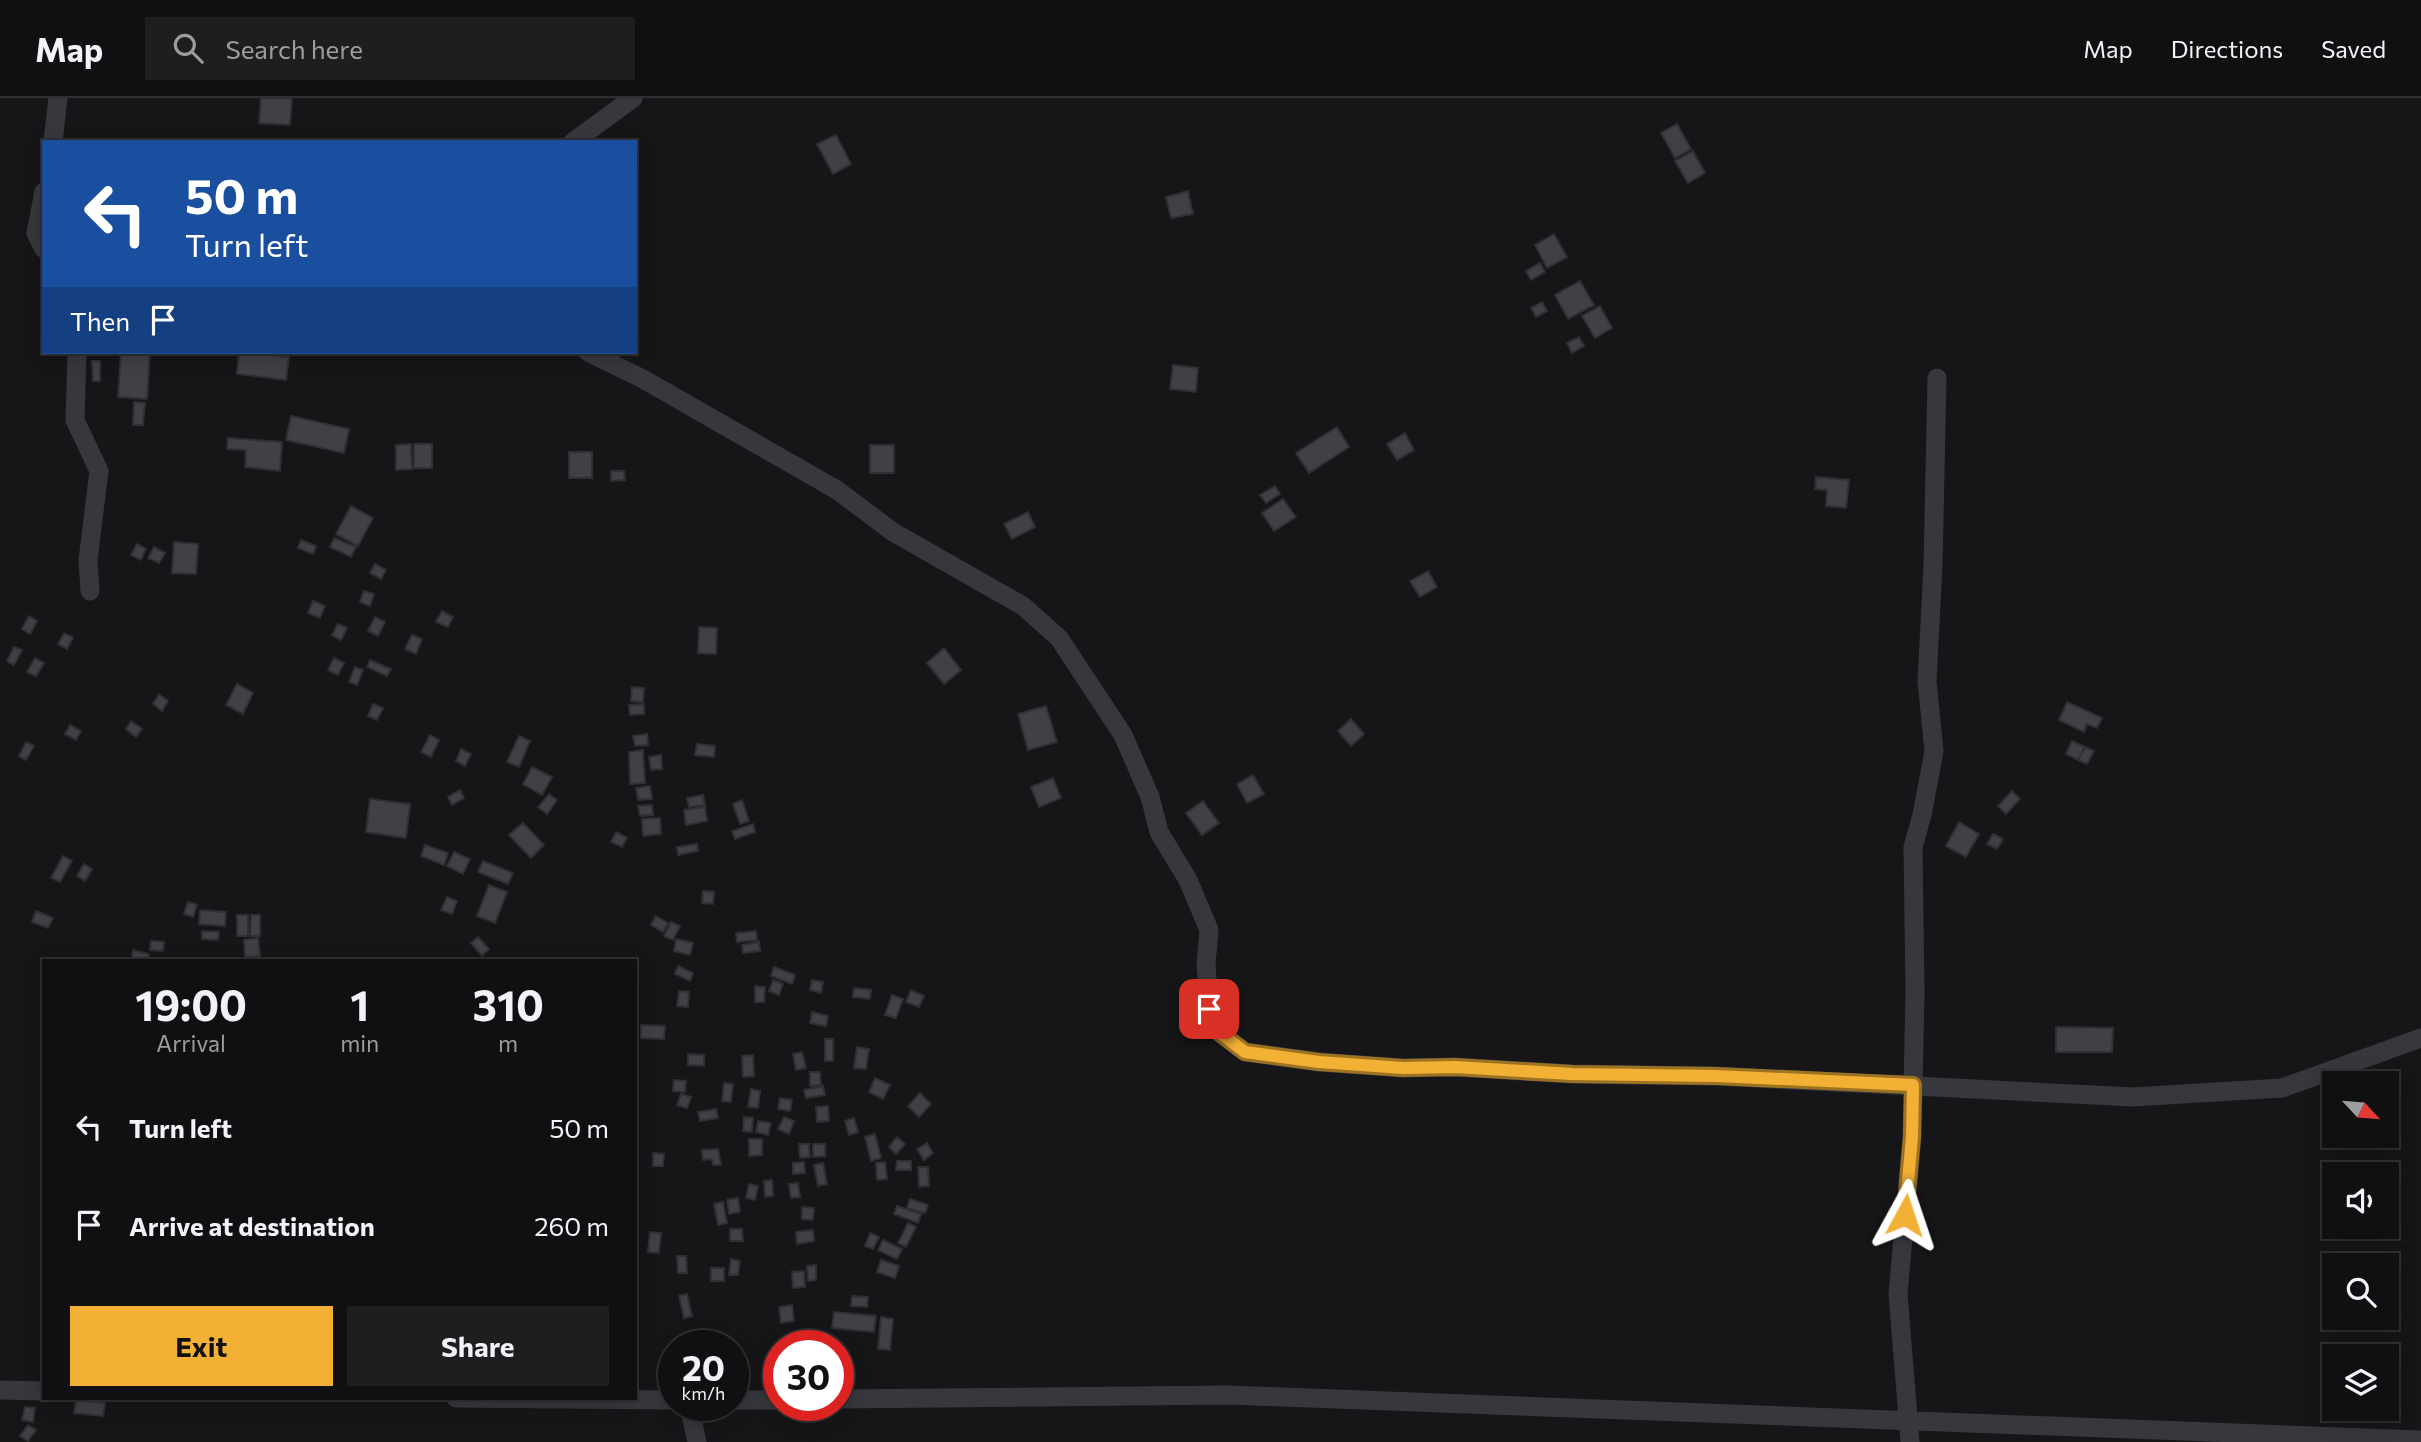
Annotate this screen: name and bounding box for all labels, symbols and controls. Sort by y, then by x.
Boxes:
search box [145,17,635,80]
text: Map [35,28,103,69]
icon: search [169,29,207,67]
text: Search here [225,33,363,64]
text: Map [2083,34,2133,63]
text: Directions [2171,34,2283,63]
text: Saved [2321,34,2386,63]
text: 50 m [185,164,298,224]
icon: left [70,168,161,259]
text: Turn left [185,224,309,264]
icon: arrive [144,301,182,339]
text: Then [70,305,130,336]
text: 19:00 [135,978,247,1030]
text: 1 [350,978,369,1030]
text: 310 [472,978,544,1030]
pin [1179,979,1239,1039]
icon: arrive [1190,990,1228,1028]
text: Arrival [156,1029,226,1057]
text: min [340,1029,379,1057]
text: m [498,1029,518,1057]
north arrow [2322,1071,2399,1148]
map controls [2322,1071,2399,1421]
icon: left [70,1108,108,1146]
text: Turn left [129,1112,232,1143]
text: 50 m [549,1112,609,1143]
button: sound [2322,1162,2399,1239]
position arrow [1868,1178,1942,1252]
icon: arrive [70,1206,108,1244]
text: Arrive at destination [129,1210,375,1241]
text: 260 m [534,1210,609,1241]
button: search [2322,1253,2399,1330]
button: Exit [70,1306,333,1386]
button: Share [347,1306,609,1386]
speed limit sign: 30 [763,1330,854,1421]
button: layers [2322,1344,2399,1421]
text: 20 [682,1345,725,1388]
text: km/h [682,1382,725,1404]

